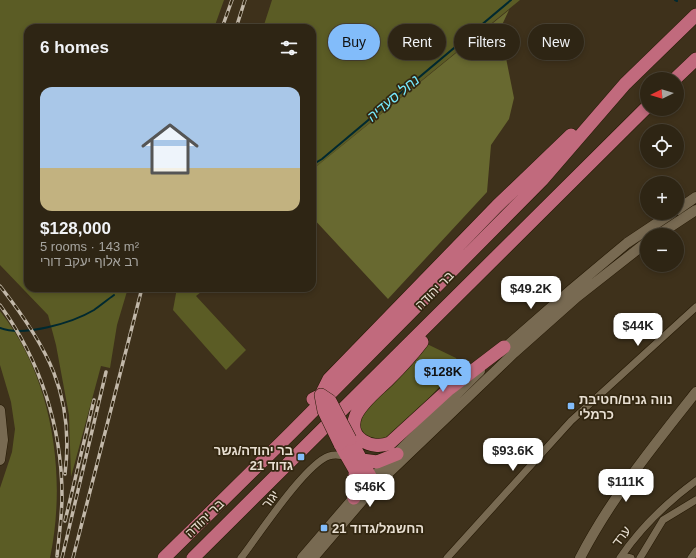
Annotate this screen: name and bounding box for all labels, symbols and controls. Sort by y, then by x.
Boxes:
chip: Buy [328,24,380,60]
chip: Rent [388,24,446,60]
chip: Filters [454,24,520,60]
chip: New [528,24,584,60]
icon: filters [278,37,300,59]
text: 6 homes [40,38,109,57]
water label: נחל סעדיה [364,72,422,124]
north arrow [640,72,684,116]
map controls [640,72,684,272]
icon: home [134,113,206,185]
button: locate [640,124,684,168]
button: + [640,176,684,220]
text: $128,000 [40,219,111,238]
button: − [640,228,684,272]
text: 5 rooms · 143 m² [40,239,139,254]
text: רב אלוף יעקב דורי [40,254,139,269]
street label: בר יהודה [412,268,457,313]
pin: $49.2K [498,276,564,310]
text: $49.2K [510,281,552,296]
pin: $44K [614,313,662,347]
text: $44K [622,318,654,333]
pin: $128K [415,359,471,393]
text: $128K [424,364,462,379]
place label: נווה גנים/חטיבת כרמלי [579,392,673,422]
marker: נווה גנים/חטיבת כרמלי [566,401,576,411]
pin: $93.6K [480,438,546,472]
place label: בר יהודה/גשר גדוד 21 [214,443,293,473]
text: $93.6K [492,443,534,458]
marker: בר יהודה/גשר גדוד 21 [296,452,306,462]
pin: $111K [598,469,654,503]
pin: $46K [346,474,394,508]
text: $111K [608,474,644,489]
text: $46K [354,479,386,494]
street label: יגור [259,487,282,511]
street label: בר יהודה [182,496,227,540]
place label: החשמל/גדוד 21 [332,521,424,536]
marker: החשמל/גדוד 21 [319,523,329,533]
street label: ערד [609,523,634,549]

